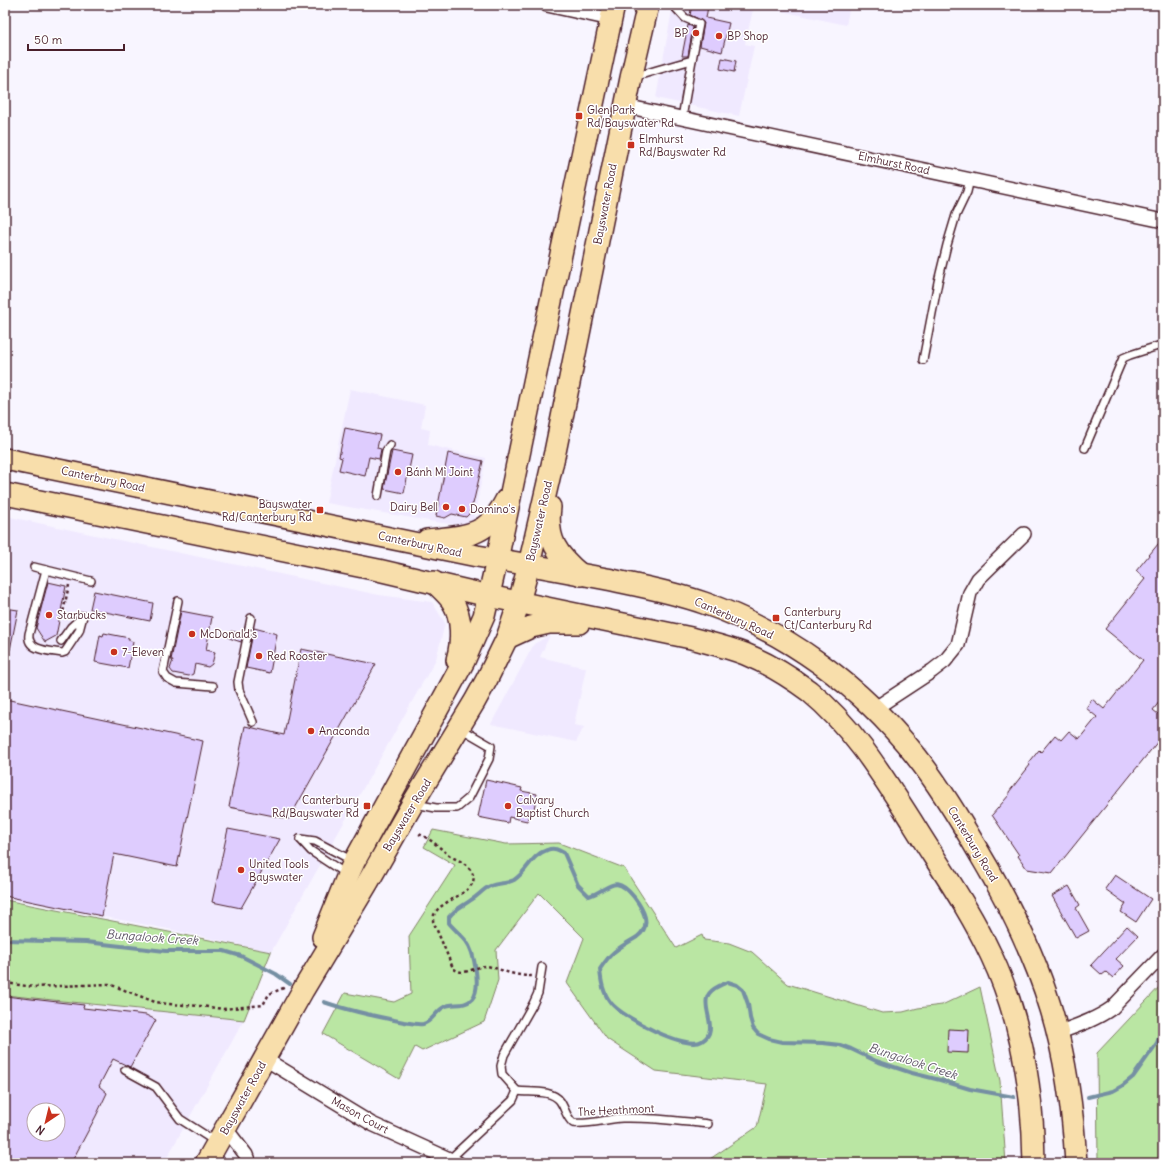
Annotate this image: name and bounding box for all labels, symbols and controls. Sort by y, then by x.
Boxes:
scale bar [28,26,124,52]
place label: BP [674,26,688,40]
marker: BP [691,28,701,38]
place label: BP Shop [727,29,768,43]
marker: BP Shop [714,31,724,41]
text: 50 m [34,32,63,47]
place label: Glen Park Rd/Bayswater Rd [587,103,675,130]
marker: Glen Park Rd/Bayswater Rd [574,111,584,121]
place label: Elmhurst Rd/Bayswater Rd [639,132,727,159]
marker: Elmhurst Rd/Bayswater Rd [626,140,636,150]
street label: Elmhurst Road [857,149,932,178]
street label: Bayswater Road [590,162,620,246]
street label: Canterbury Road [60,463,147,495]
place label: Bánh Mì Joint [406,465,473,479]
marker: Bánh Mì Joint [393,467,403,477]
street label: Bayswater Road [523,479,555,563]
place label: Bayswater Rd/Canterbury Rd [222,497,313,524]
place label: Dairy Bell [390,500,438,514]
marker: Dairy Bell [441,502,451,512]
place label: Domino's [470,502,516,516]
marker: Domino's [457,504,467,514]
marker: Bayswater Rd/Canterbury Rd [315,505,325,515]
street label: Canterbury Road [377,528,464,560]
street label: Canterbury Road [692,594,776,642]
place label: Canterbury Ct/Canterbury Rd [784,605,872,632]
place label: Starbucks [57,608,106,622]
marker: Starbucks [44,610,54,620]
marker: Canterbury Ct/Canterbury Rd [771,613,781,623]
place label: McDonald's [200,627,257,641]
marker: McDonald's [187,629,197,639]
place label: 7-Eleven [122,645,164,659]
marker: 7-Eleven [109,647,119,657]
place label: Red Rooster [267,649,328,663]
marker: Red Rooster [254,651,264,661]
place label: Anaconda [319,724,369,738]
marker: Anaconda [306,726,316,736]
street label: Bayswater Road [380,776,434,854]
place label: Canterbury Rd/Bayswater Rd [272,793,360,820]
place label: Calvary Baptist Church [516,793,589,820]
marker: Canterbury Rd/Bayswater Rd [362,801,372,811]
marker: Calvary Baptist Church [503,801,513,811]
street label: Canterbury Road [945,804,1001,885]
place label: United Tools Bayswater [249,857,309,884]
marker: United Tools Bayswater [236,865,246,875]
water label: Bungalook Creek [106,926,199,948]
water label: Bungalook Creek [867,1040,960,1083]
street label: Bayswater Road [217,1058,269,1137]
street label: Mason Court [329,1094,391,1137]
street label: The Heathmont [577,1101,655,1119]
north arrow [26,1102,66,1142]
text: N [33,1122,47,1138]

